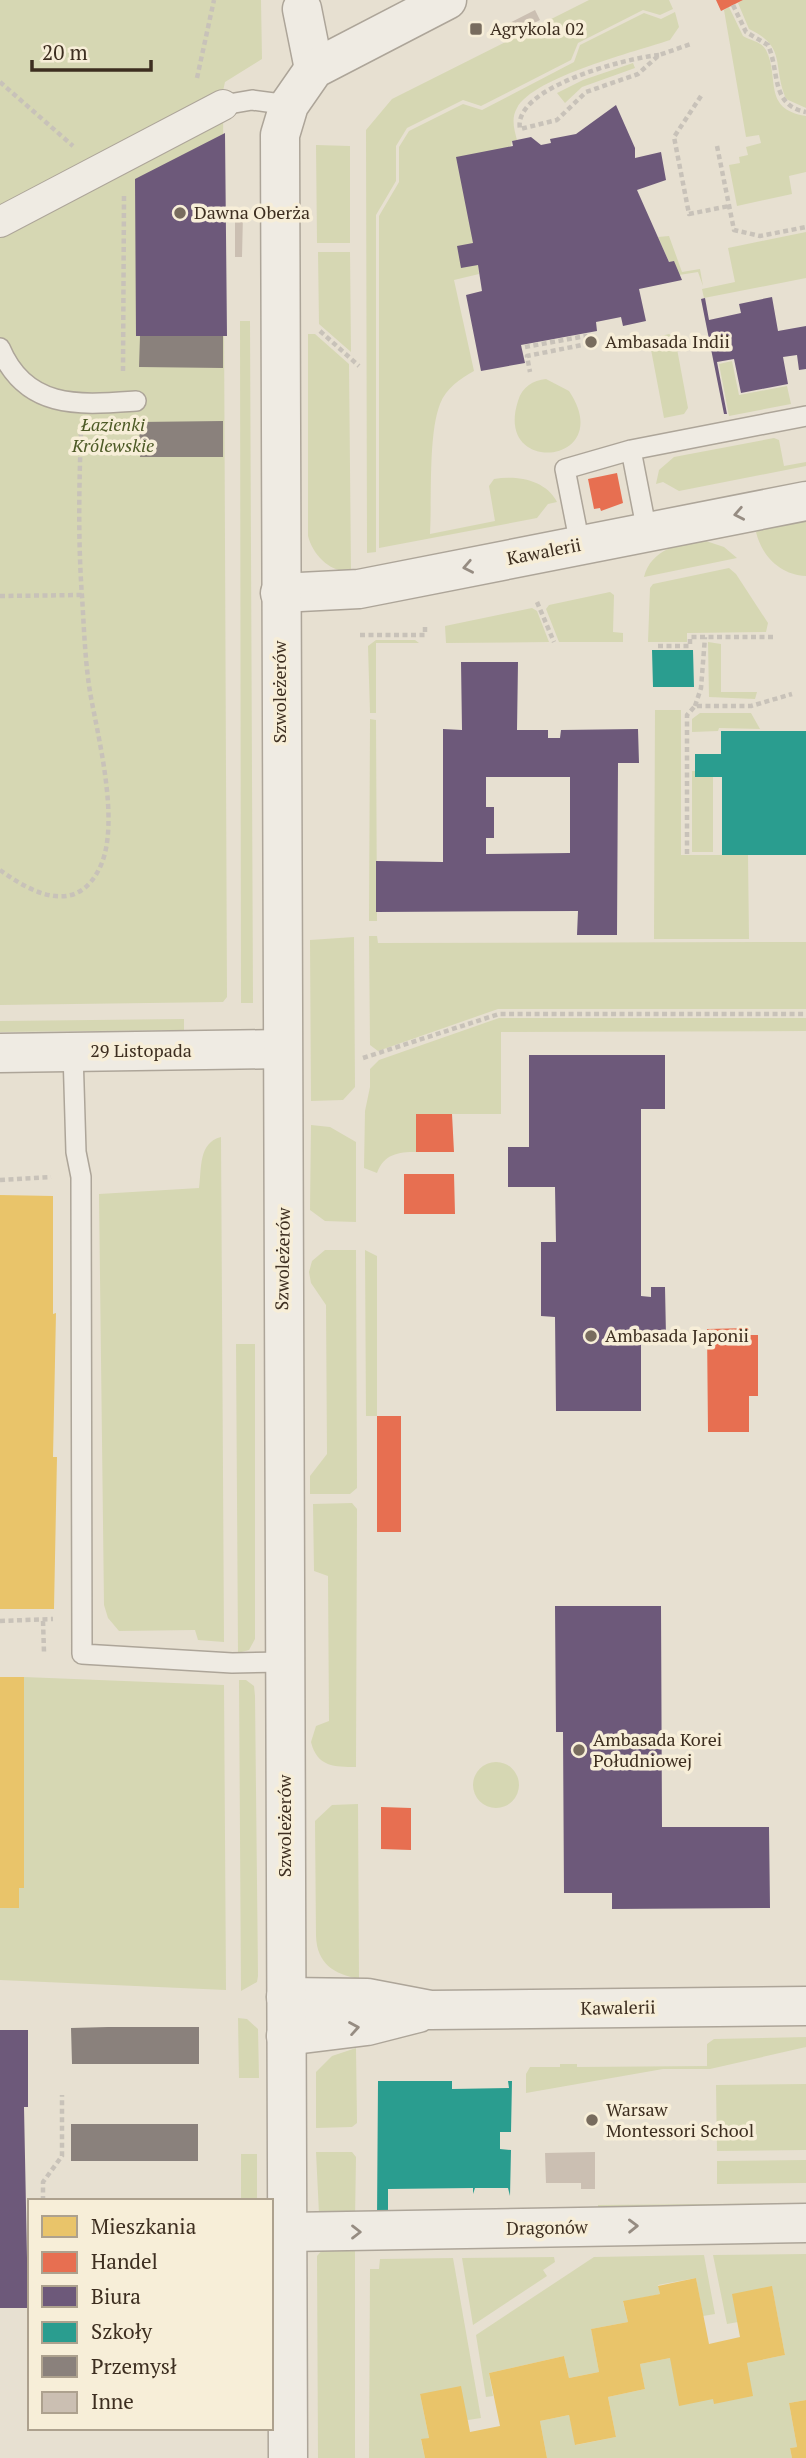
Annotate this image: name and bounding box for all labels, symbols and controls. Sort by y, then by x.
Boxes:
place label: Agrykola 02 [490,16,585,40]
marker: Agrykola 02 [468,21,484,37]
scale bar [32,28,150,72]
text: 20 m [42,38,88,66]
place label: Dawna Oberża [194,200,310,224]
marker: Dawna Oberża [172,205,188,221]
place label: Ambasada Indii [605,329,730,353]
marker: Ambasada Indii [583,334,599,350]
park label: Łazienki Królewskie [71,412,154,457]
one-way arrow [733,505,745,520]
street label: Kawalerii [505,532,583,570]
one-way arrow [462,559,474,574]
street label: Szwoleżerów [267,640,291,743]
street label: 29 Listopada [90,1038,192,1062]
street label: Szwoleżerów [269,1207,295,1311]
place label: Ambasada Japonii [605,1323,749,1347]
marker: Ambasada Japonii [583,1328,599,1344]
place label: Ambasada Korei Południowej [593,1727,722,1772]
marker: Ambasada Korei Południowej [571,1742,587,1758]
street label: Szwoleżerów [272,1774,296,1877]
street label: Kawalerii [580,1994,656,2020]
one-way arrow [348,2021,360,2036]
place label: Warsaw Montessori School [606,2097,754,2142]
marker: Warsaw Montessori School [584,2112,600,2128]
legend [28,2199,273,2430]
text: Mieszkania [91,2212,197,2240]
street label: Dragonów [506,2214,589,2240]
one-way arrow [628,2218,638,2234]
one-way arrow [351,2224,362,2240]
text: Handel [91,2247,158,2275]
text: Biura [91,2282,141,2310]
text: Szkoły [91,2317,153,2345]
text: Przemysł [91,2352,177,2380]
text: Inne [91,2387,134,2415]

